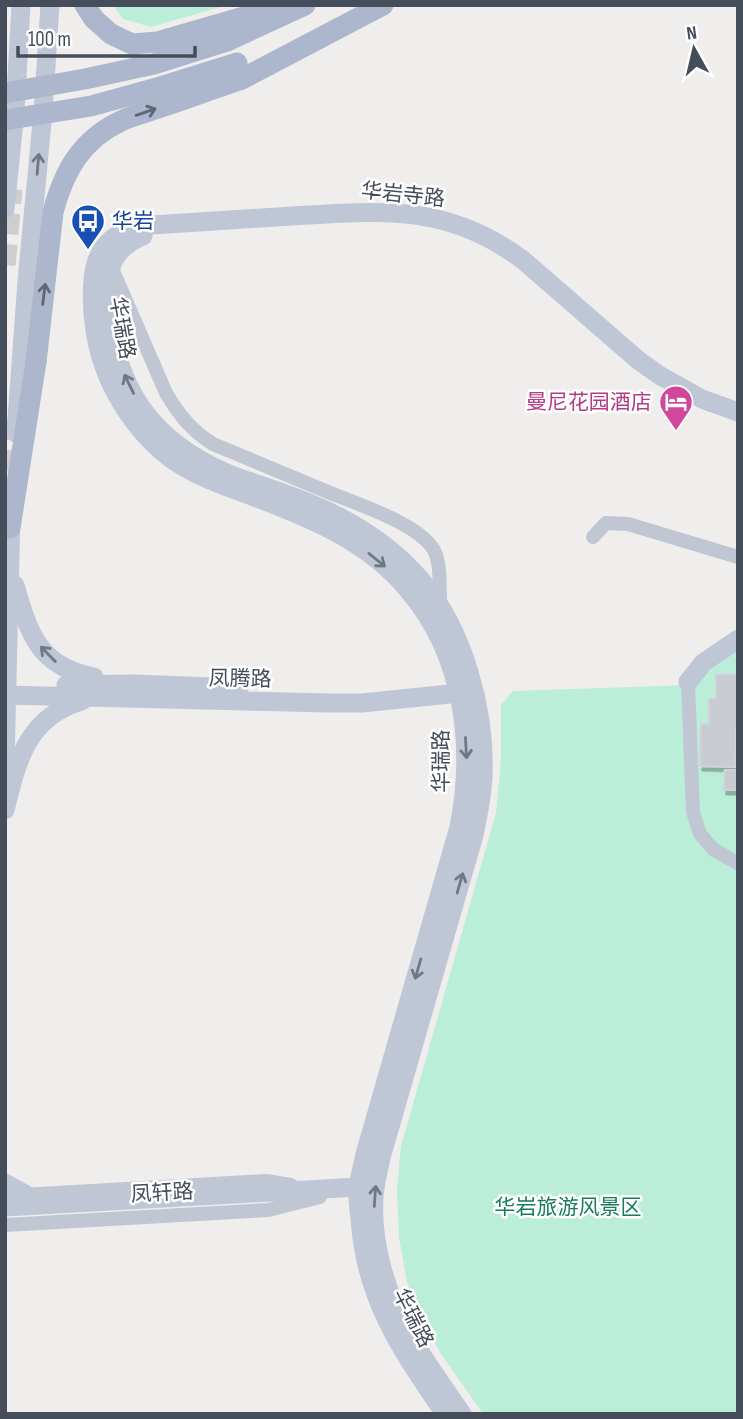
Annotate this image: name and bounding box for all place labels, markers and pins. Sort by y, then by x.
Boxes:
bus stop icon: 华岩 [69,202,107,251]
place label: 华岩 [112,209,154,234]
hotel icon: 曼尼花园酒店 [657,383,695,432]
place label: 曼尼花园酒店 [526,390,652,415]

